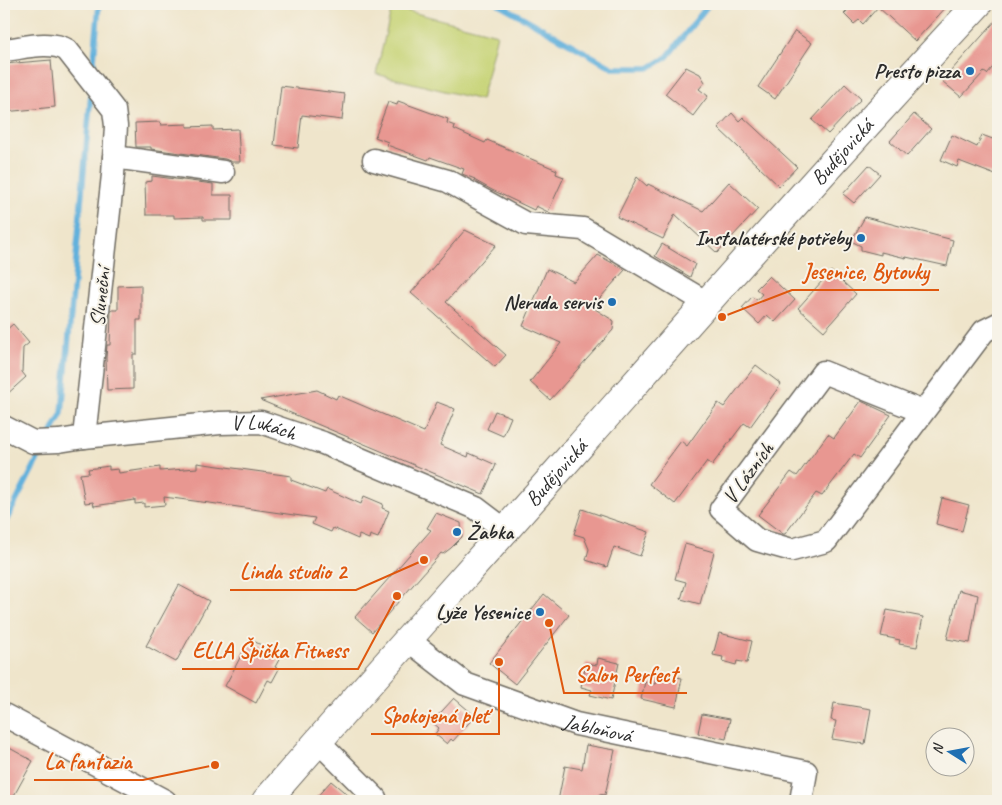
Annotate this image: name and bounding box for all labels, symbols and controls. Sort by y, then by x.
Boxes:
place label: Presto pizza [874,58,962,84]
marker: Presto pizza [964,65,976,77]
street label: Budějovická [805,112,880,191]
place label: Instalatérské potřeby [695,225,853,252]
marker: Instalatérské potřeby [855,232,867,244]
callout: Jesenice, Bytovky [792,253,939,290]
text: Jesenice, Bytovky [801,258,932,286]
street label: Sluneční [84,262,116,328]
place label: Neruda servis [504,289,605,315]
marker: Neruda servis [606,296,618,308]
street label: V Lukách [231,409,301,446]
street label: Budějovická [520,433,594,512]
street label: V Lázních [717,436,780,509]
place label: Žabka [467,519,515,545]
marker: Žabka [451,526,463,538]
callout: Linda studio 2 [230,553,356,590]
text: Linda studio 2 [240,558,348,586]
place label: Lyže Yesenice [436,599,532,625]
marker: Lyže Yesenice [534,606,546,618]
callout: ELLA Špička Fitness [182,632,358,669]
text: ELLA Špička Fitness [192,637,350,665]
callout: Salon Perfect [564,656,687,693]
text: Salon Perfect [575,661,681,689]
callout: Spokojená pleť [371,697,499,734]
text: Spokojená pleť [381,702,493,730]
street label: Jabloňová [560,707,636,749]
north arrow [924,728,974,778]
text: N [929,741,947,755]
callout: La fantazia [34,743,143,780]
text: La fantazia [44,748,134,776]

